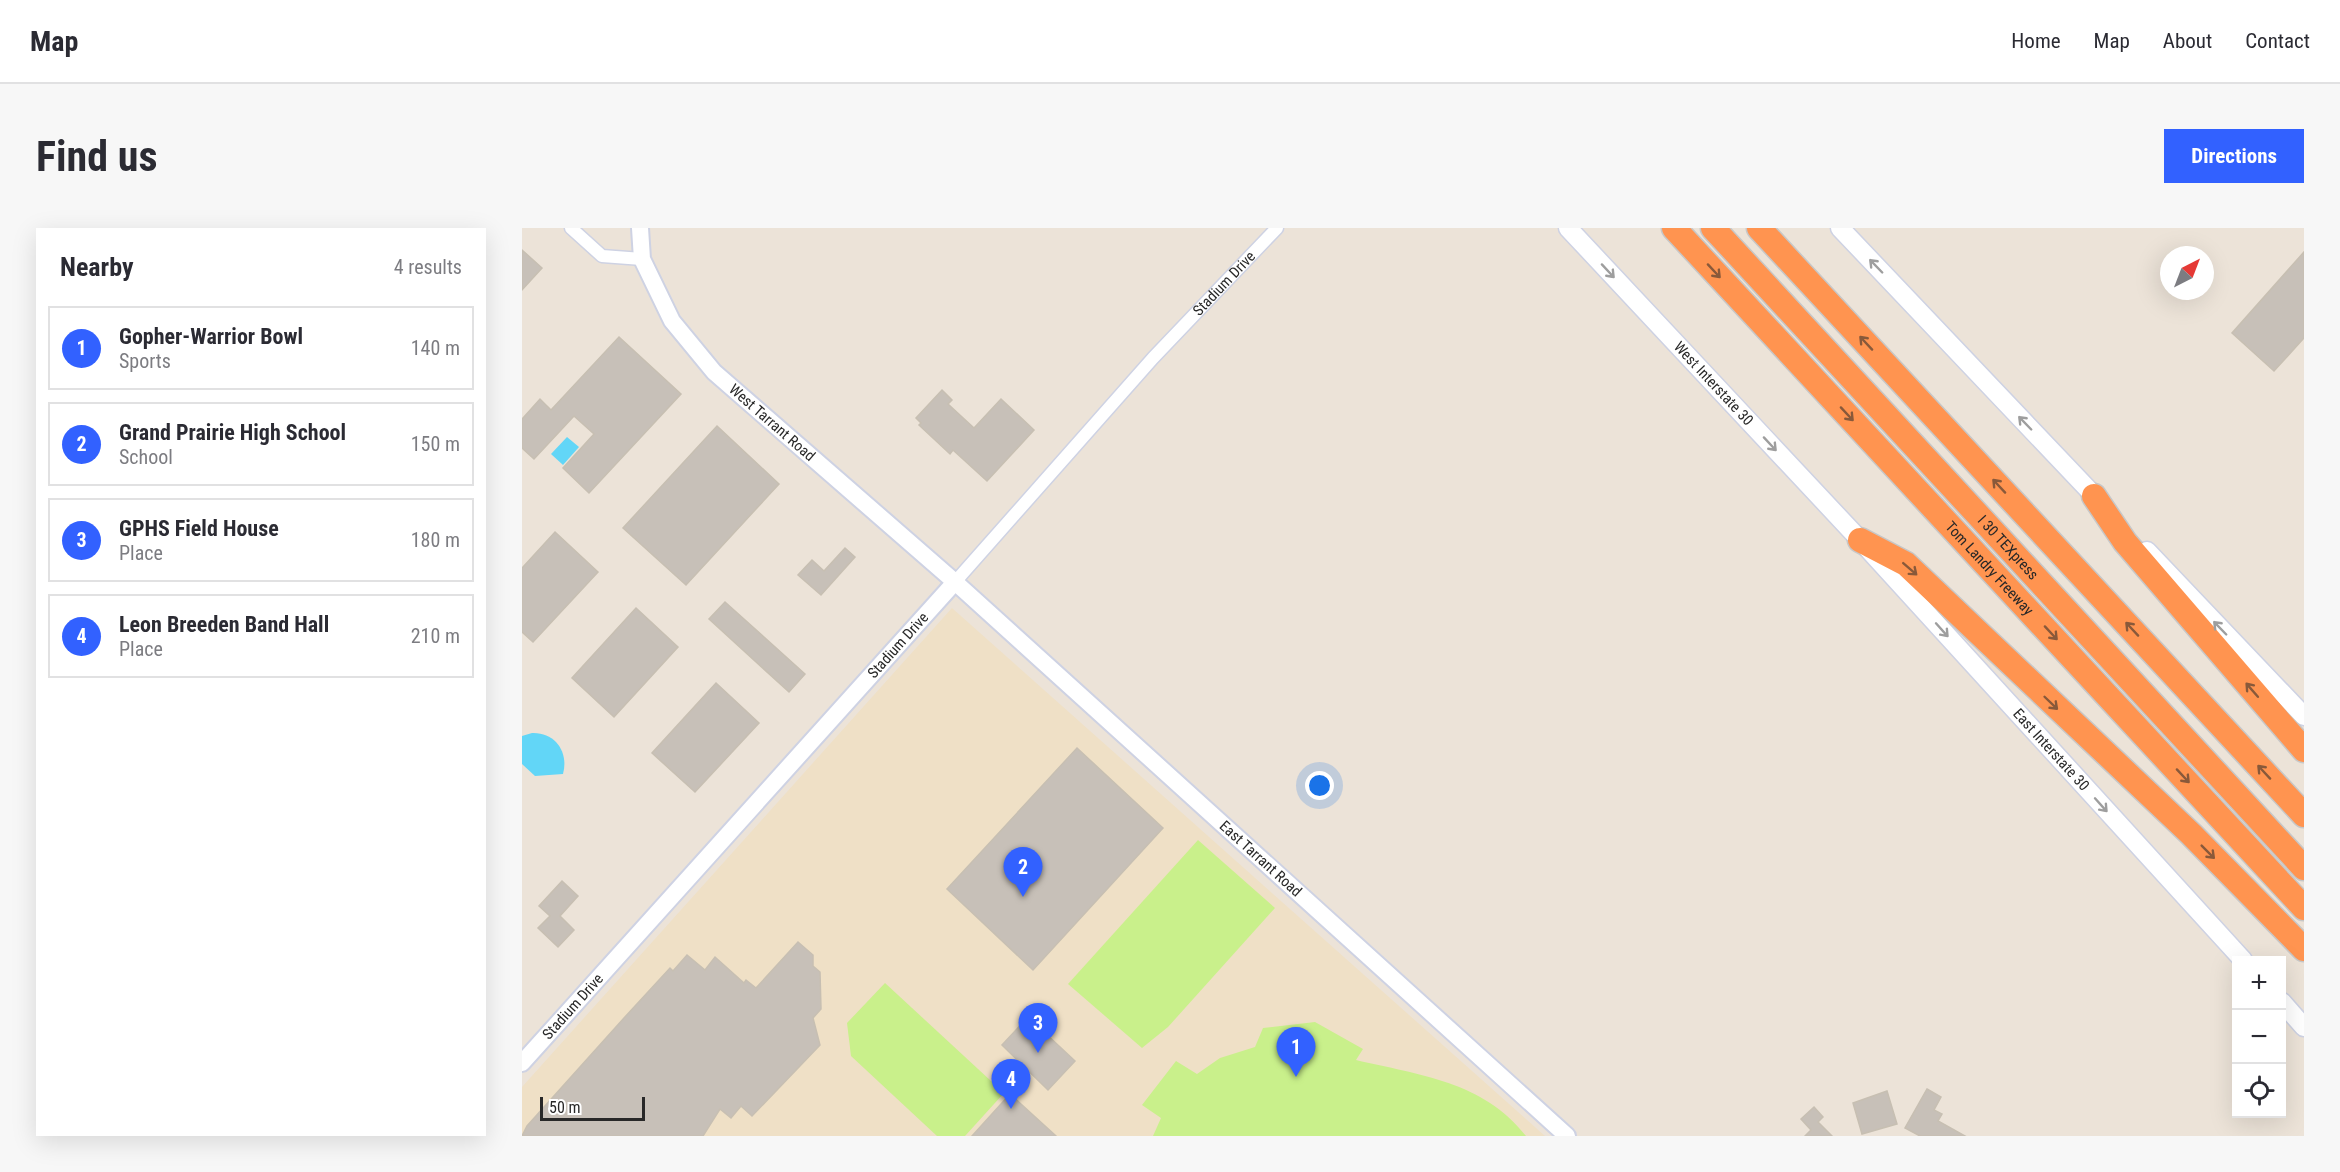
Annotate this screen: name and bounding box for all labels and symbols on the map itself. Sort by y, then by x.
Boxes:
north arrow [2160,246,2214,300]
street label: Stadium Drive [1189,247,1259,319]
one-way arrow [1869,259,1884,274]
one-way arrow [1601,263,1615,278]
one-way arrow [1707,263,1721,278]
one-way arrow [1859,336,1873,351]
street label: West Interstate 30 [1670,338,1757,429]
street label: West Tarrant Road [725,380,819,465]
one-way arrow [1839,406,1854,421]
one-way arrow [2018,416,2032,431]
one-way arrow [1763,436,1777,451]
one-way arrow [1992,479,2006,494]
street label: I 30 TEXpress [1974,512,2042,584]
street label: Tom Landry Freeway [1941,518,2037,619]
one-way arrow [1903,562,1918,576]
street label: Stadium Drive [864,609,932,682]
one-way arrow [2213,620,2227,635]
one-way arrow [1935,622,1949,637]
one-way arrow [2125,622,2139,637]
one-way arrow [2044,626,2058,641]
one-way arrow [2245,682,2259,697]
one-way arrow [2044,696,2059,711]
street label: East Interstate 30 [2009,705,2093,794]
one-way arrow [2257,765,2271,780]
one-way arrow [2176,769,2190,784]
your location [1305,771,1334,800]
one-way arrow [2094,797,2108,812]
street label: East Tarrant Road [1216,817,1306,901]
one-way arrow [2201,844,2216,859]
pin: 2 [1004,848,1042,897]
street label: Stadium Drive [539,970,607,1043]
pin: 3 [1018,1004,1058,1053]
pin: 1 [1276,1028,1316,1077]
pin: 4 [992,1060,1030,1109]
scale bar [540,1094,645,1122]

